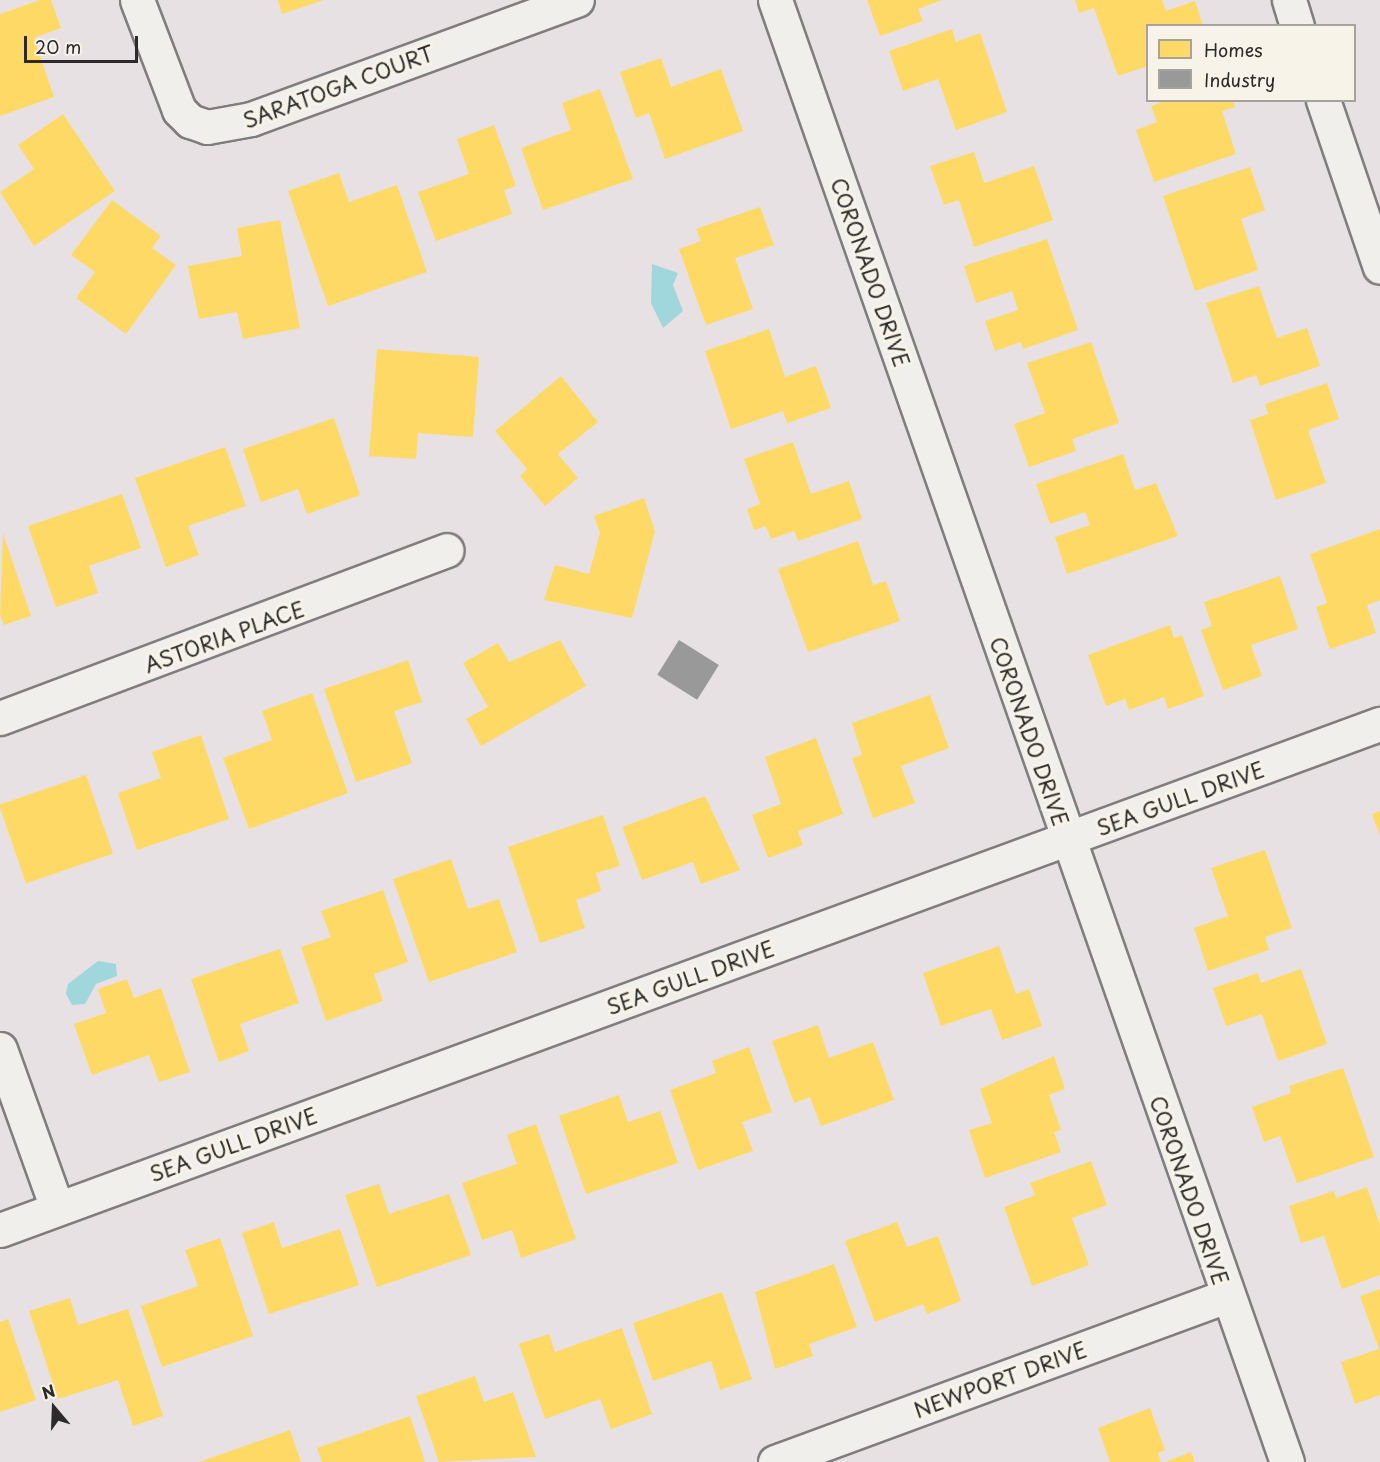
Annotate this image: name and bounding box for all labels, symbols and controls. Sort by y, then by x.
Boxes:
scale bar [27,24,141,62]
legend [1146,24,1356,102]
text: 20 m [35,33,81,60]
text: Homes [1204,36,1262,63]
street label: SARATOGA COURT [238,39,438,133]
text: Industry [1204,66,1275,93]
street label: CORONADO DRIVE [826,173,916,371]
street label: ASTORIA PLACE [139,595,309,677]
street label: CORONADO DRIVE [985,632,1075,830]
street label: SEA GULL DRIVE [1093,756,1267,840]
street label: SEA GULL DRIVE [603,935,777,1019]
street label: CORONADO DRIVE [1145,1091,1235,1289]
street label: SEA GULL DRIVE [146,1102,320,1186]
street label: NEWPORT DRIVE [910,1336,1090,1422]
north arrow [24,1378,84,1438]
text: N [38,1378,58,1404]

